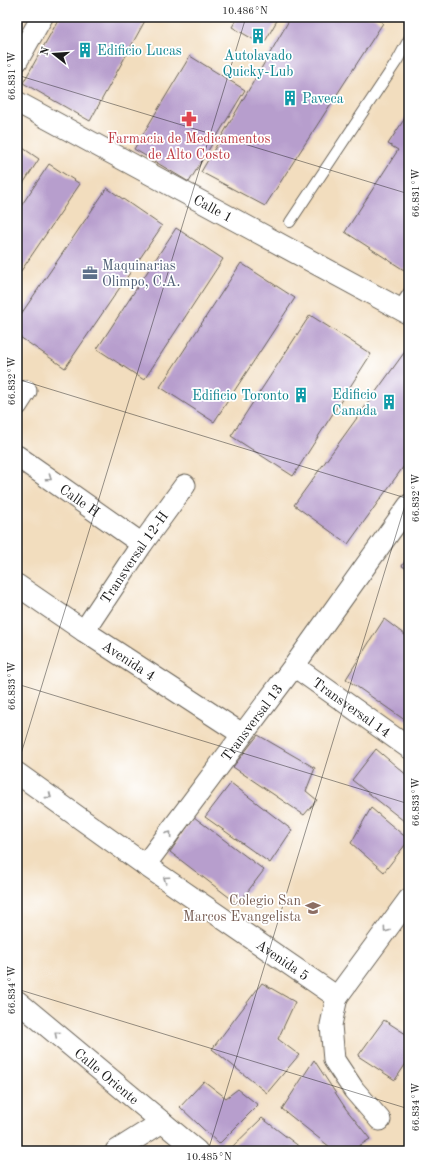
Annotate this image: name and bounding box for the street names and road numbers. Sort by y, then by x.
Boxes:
street label: Calle 1 [191,193,235,225]
street label: Calle H [57,482,102,520]
street label: Transversal 12-H [98,509,171,607]
street label: Avenida 4 [99,639,158,684]
street label: Transversal 14 [310,676,393,741]
street label: Transversal 13 [219,682,286,764]
street label: Avenida 5 [253,938,311,984]
street label: Calle Oriente [71,1046,141,1107]

